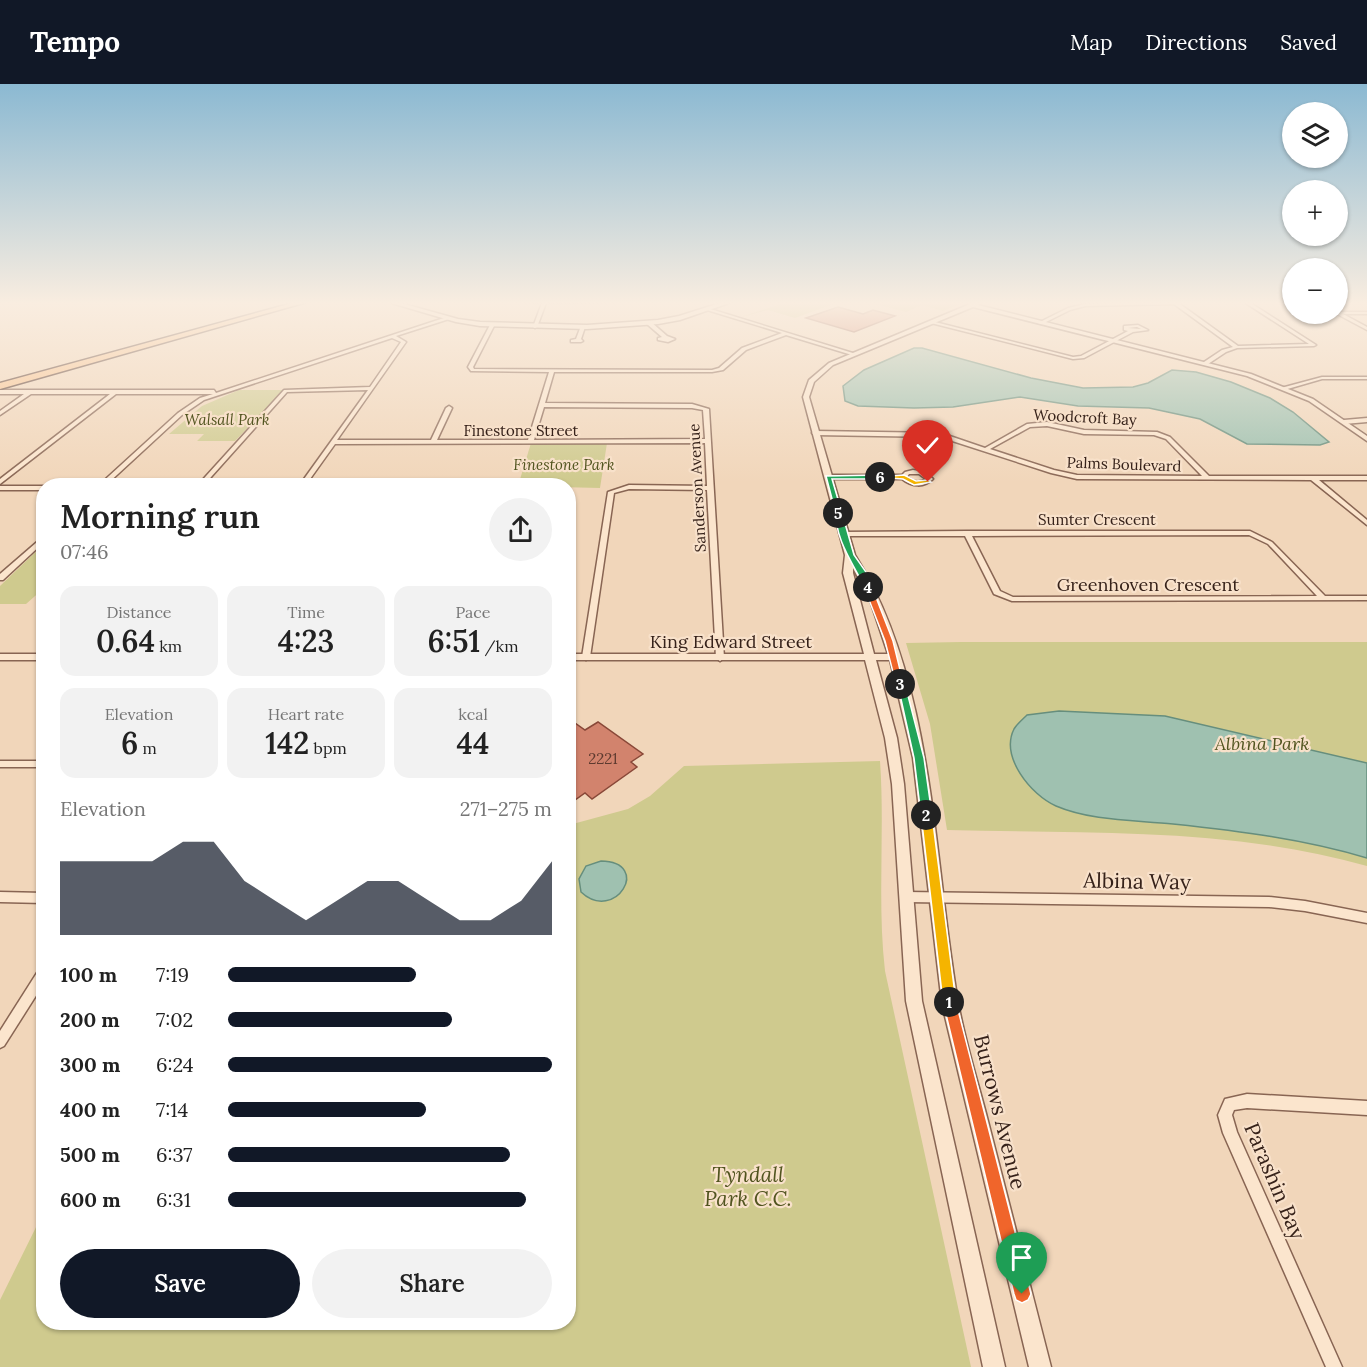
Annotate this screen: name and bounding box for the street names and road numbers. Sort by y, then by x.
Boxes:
street label: Woodcroft Bay [1033,405,1137,429]
street label: Finestone Street [464,421,579,440]
street label: Sanderson Avenue [684,423,710,553]
street label: Palms Boulevard [1066,453,1182,475]
street label: Sumter Crescent [1038,510,1156,529]
street label: Greenhoven Crescent [1057,573,1239,596]
street label: King Edward Street [650,630,812,653]
street label: Albina Way [1082,867,1191,895]
street label: Burrows Avenue [968,1032,1032,1192]
street label: Parashin Bay [1238,1118,1312,1244]

